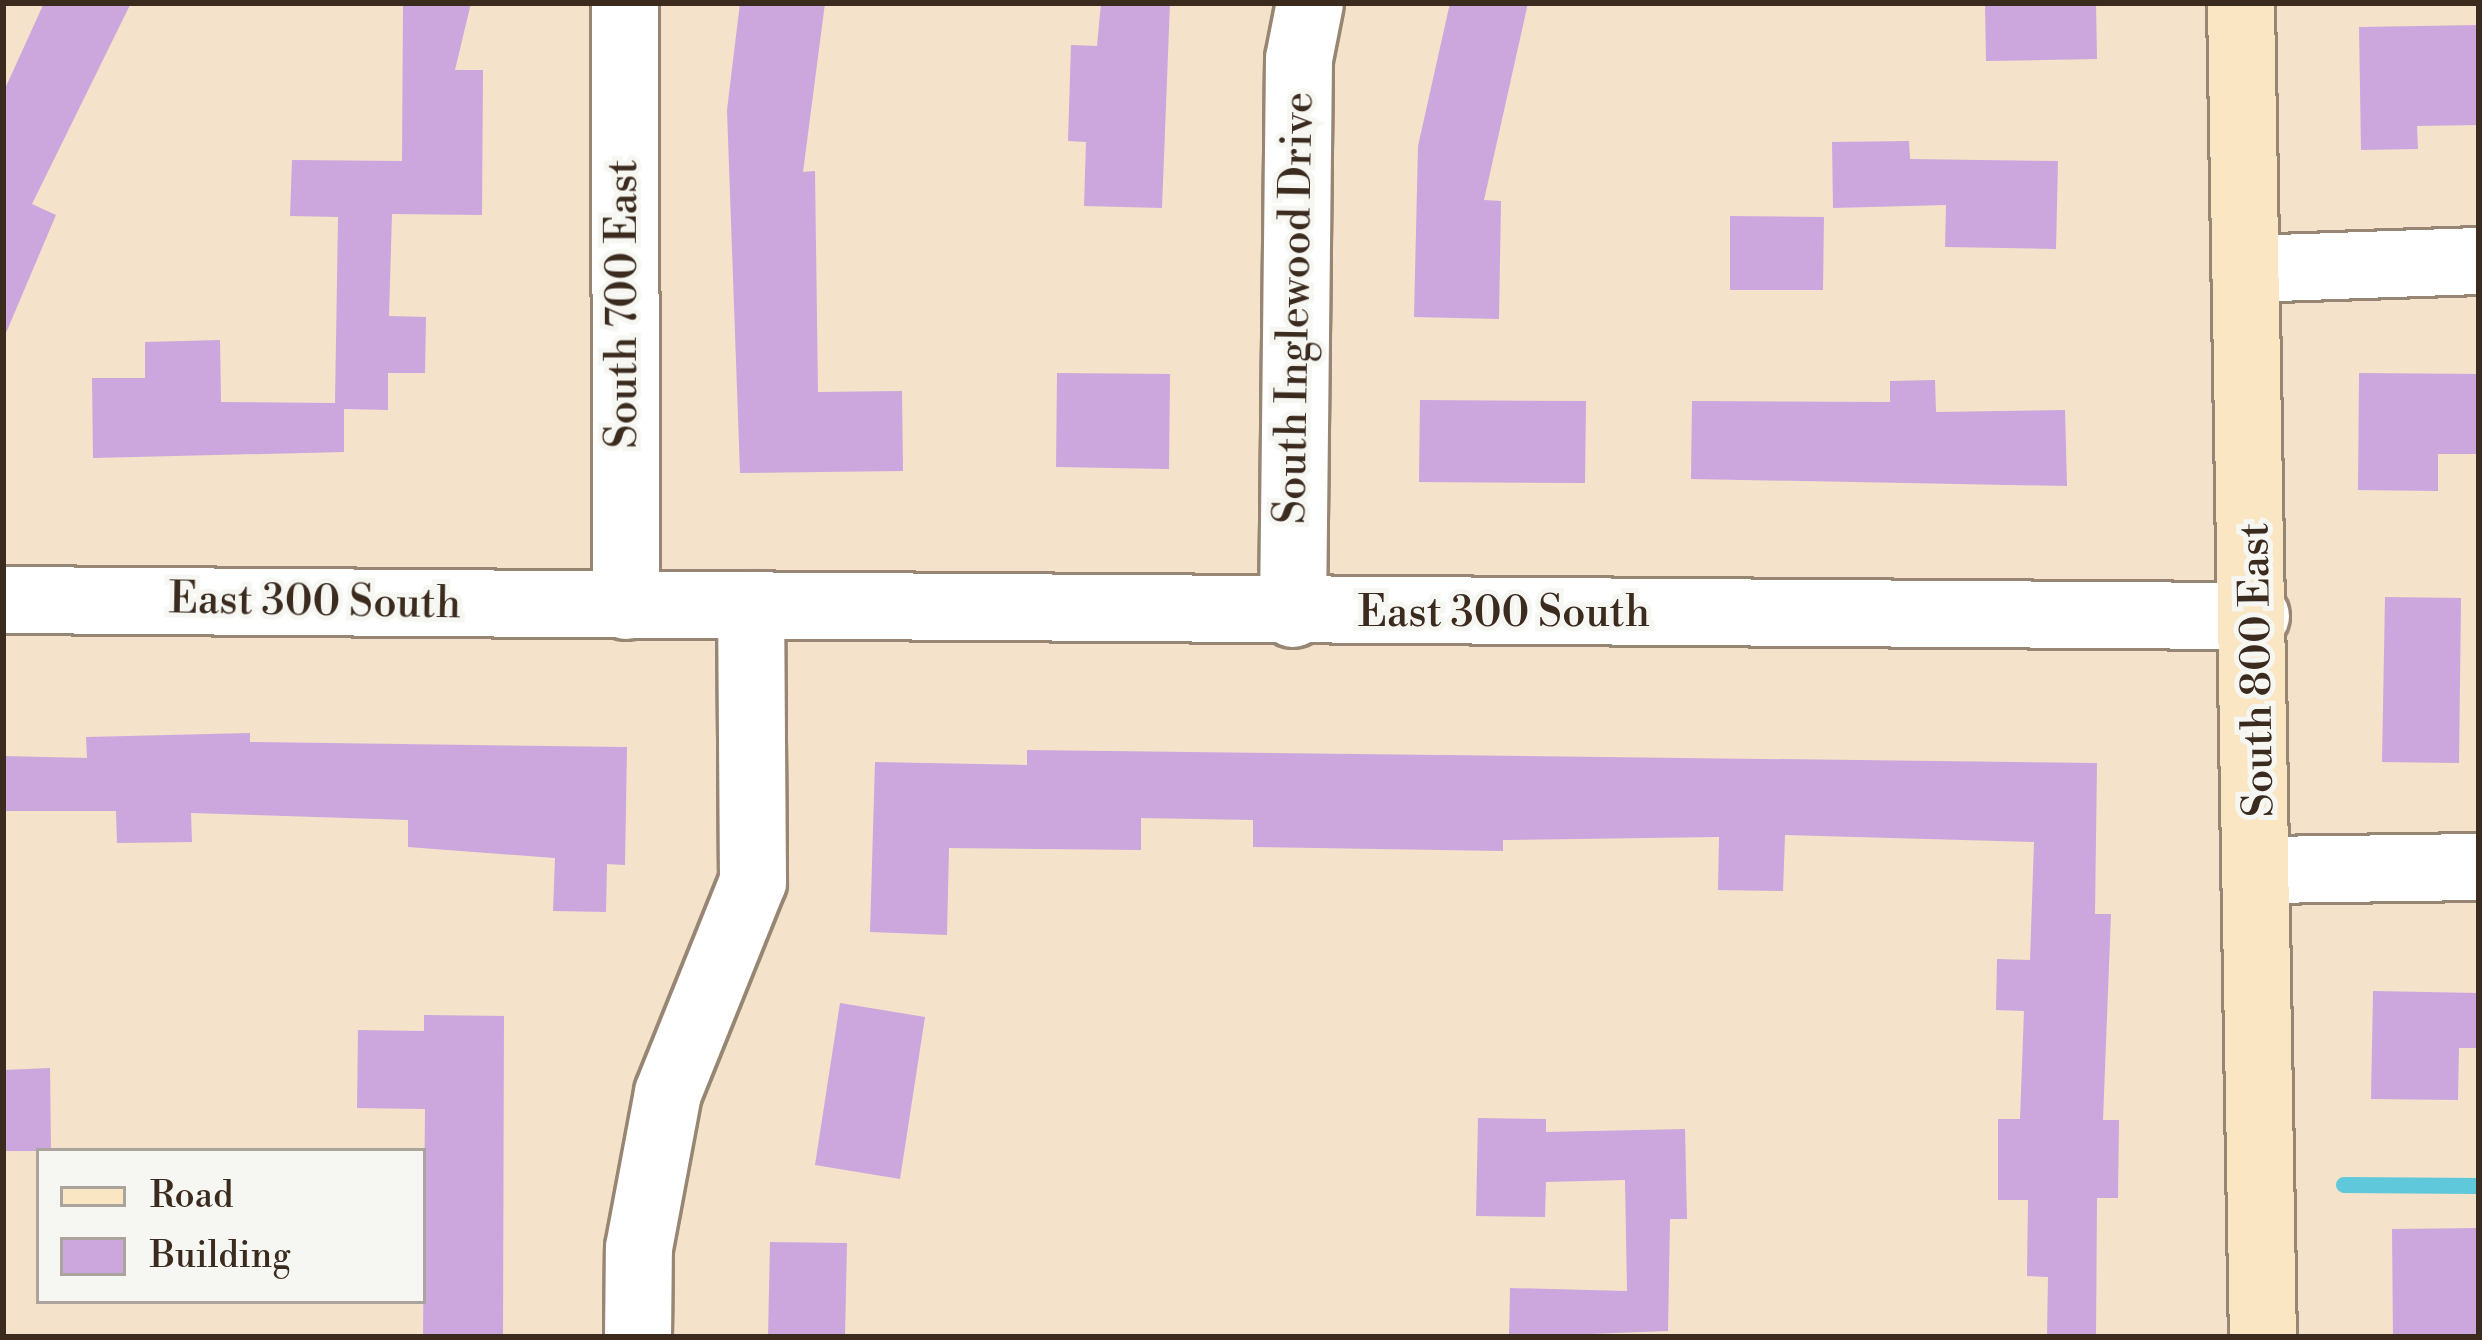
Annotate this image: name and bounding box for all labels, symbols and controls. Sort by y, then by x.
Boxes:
street label: South Inglewood Drive [1267,92,1325,524]
street label: South 700 East [599,159,649,449]
street label: South 800 East [2230,522,2286,818]
street label: East 300 South [169,575,461,631]
street label: East 300 South [1358,589,1650,639]
legend [36,1148,426,1304]
text: Road [150,1174,233,1219]
text: Building [150,1234,291,1279]

